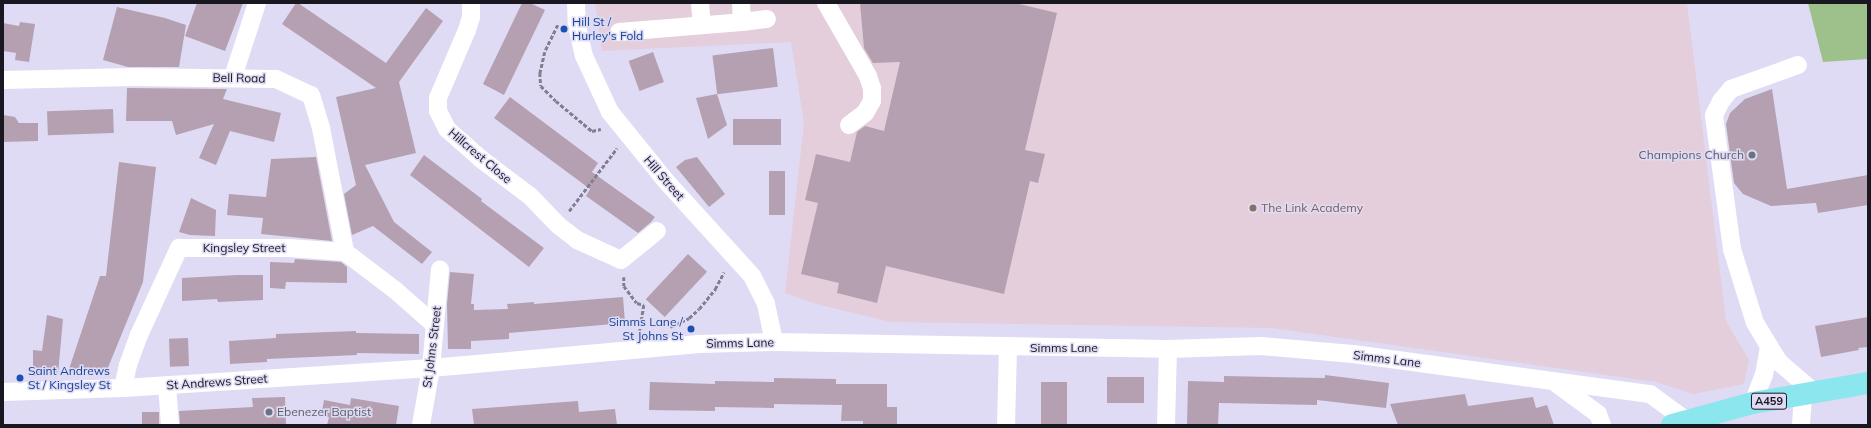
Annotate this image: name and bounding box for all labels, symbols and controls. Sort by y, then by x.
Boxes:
place label: Hill St / Hurley's Fold [572,15,643,43]
marker: Hill St / Hurley's Fold [559,24,569,34]
street label: Bell Road [212,70,266,86]
street label: Hillcrest Close [445,125,515,187]
place label: Champions Church [1639,148,1744,162]
marker: Champions Church [1747,150,1757,160]
street label: Hill Street [641,153,687,203]
place label: The Link Academy [1261,201,1363,215]
marker: The Link Academy [1248,203,1258,213]
street label: Kingsley Street [203,241,285,255]
street label: St Johns Street [420,305,444,389]
place label: Simms Lane / St Johns St [609,315,683,343]
marker: Simms Lane / St Johns St [686,324,696,334]
street label: Simms Lane [706,335,774,351]
street label: Simms Lane [1030,341,1098,355]
street label: Simms Lane [1352,348,1422,370]
place label: Saint Andrews St / Kingsley St [28,364,110,392]
street label: St Andrews Street [166,371,268,393]
marker: Saint Andrews St / Kingsley St [15,373,25,383]
road number: A459 [1750,392,1788,410]
place label: Ebenezer Baptist [277,405,371,419]
marker: Ebenezer Baptist [264,407,274,417]

